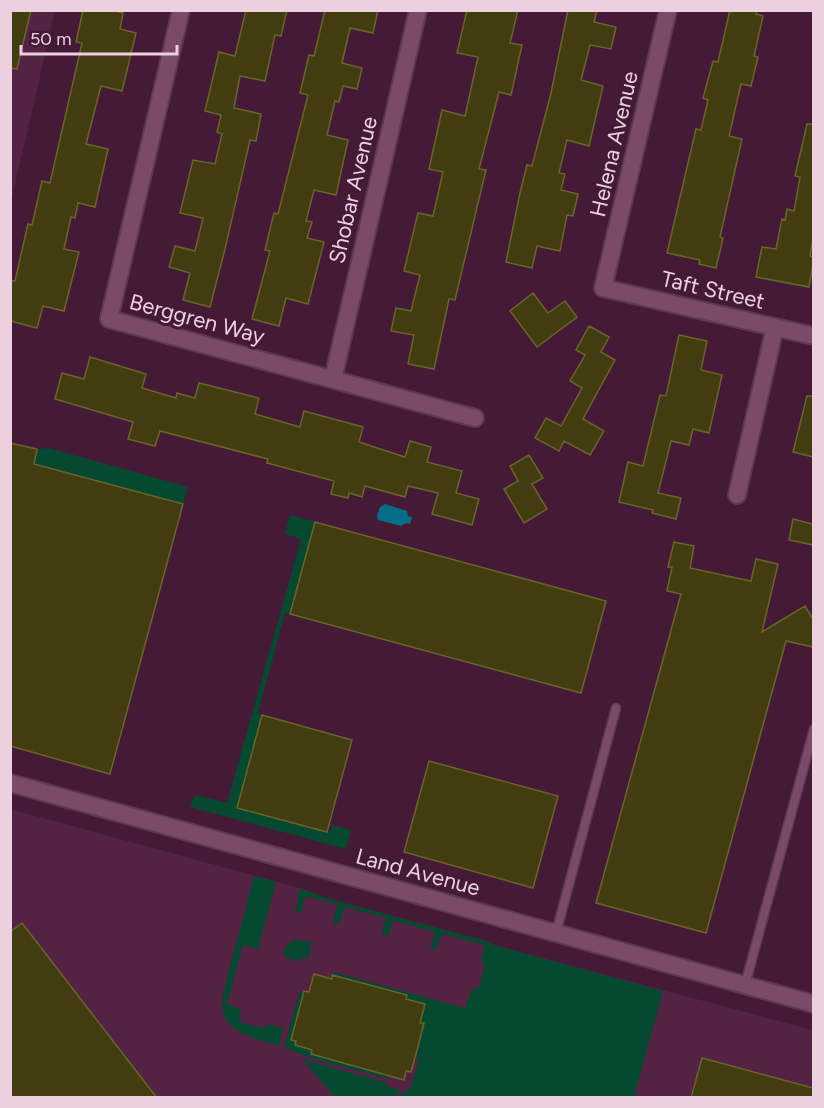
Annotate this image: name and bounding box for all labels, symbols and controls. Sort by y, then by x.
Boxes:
scale bar [21,18,177,56]
text: 50 m [30,28,72,50]
street label: Helena Avenue [584,69,644,219]
street label: Shobar Avenue [323,114,383,266]
street label: Taft Street [659,265,767,315]
street label: Berggren Way [127,288,268,350]
street label: Land Avenue [353,842,483,902]

